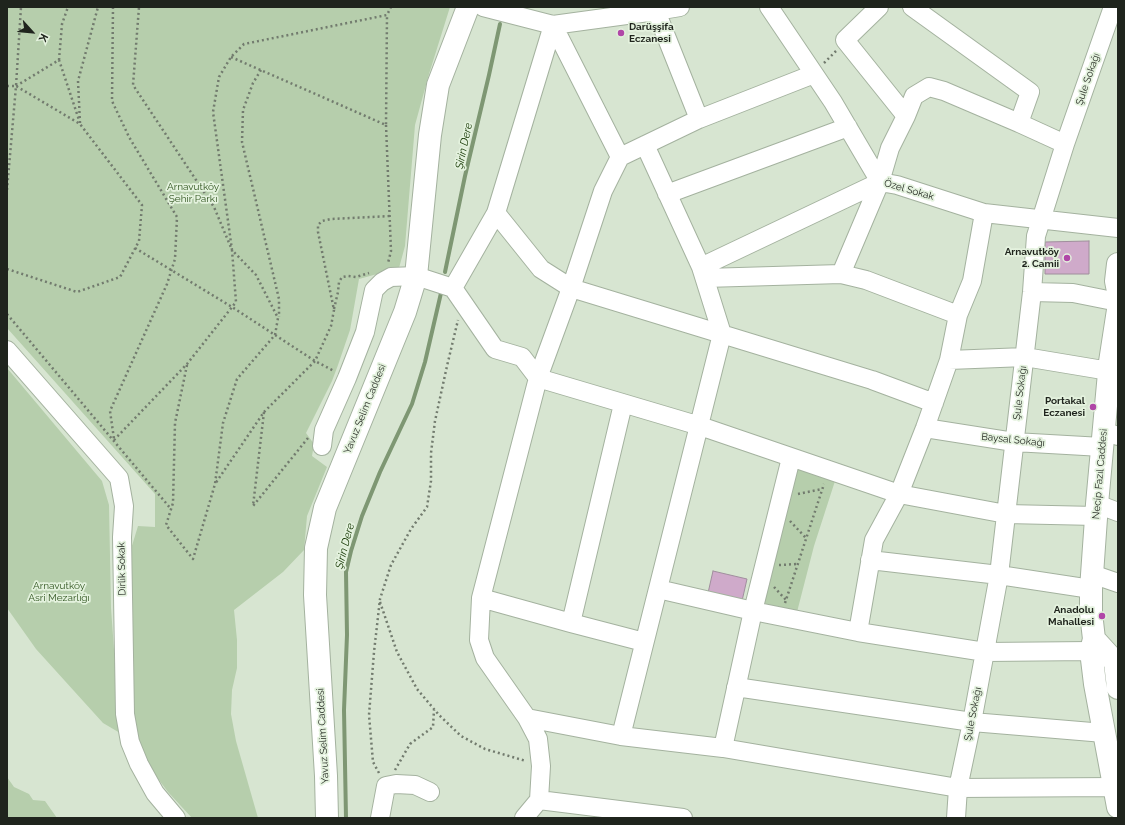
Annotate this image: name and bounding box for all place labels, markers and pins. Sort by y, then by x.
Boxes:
place label: Darüşşifa Eczanesi [629,21,674,44]
marker: Darüşşifa Eczanesi [616,28,626,38]
place label: Arnavutköy 2. Camii [1005,246,1059,270]
marker: Arnavutköy 2. Camii [1062,253,1072,263]
place label: Portakal Eczanesi [1043,395,1085,418]
marker: Portakal Eczanesi [1088,402,1098,412]
place label: Anadolu Mahallesi [1048,604,1094,628]
marker: Anadolu Mahallesi [1097,611,1107,621]

